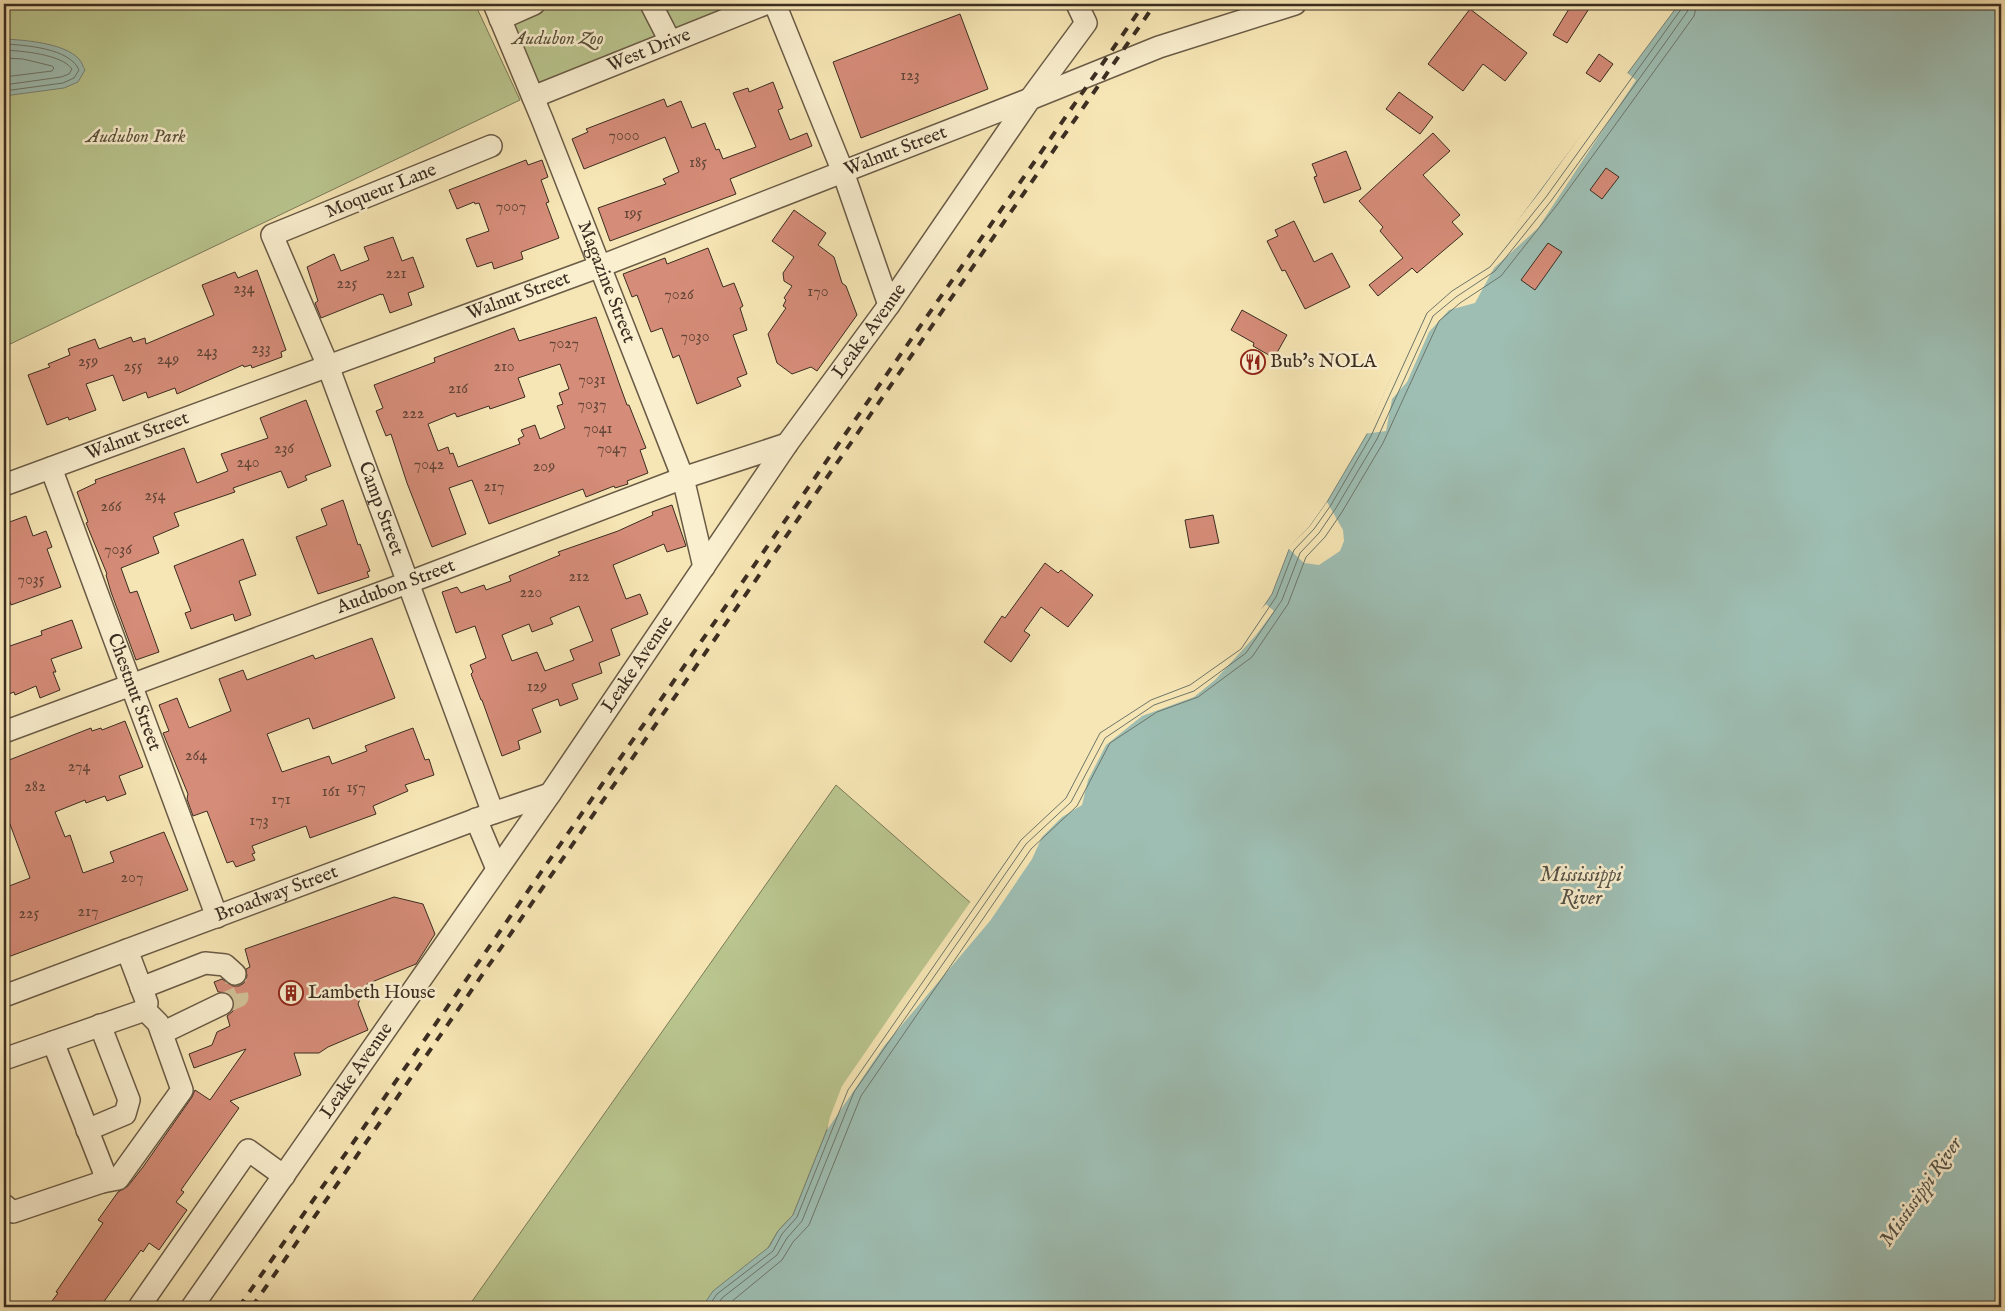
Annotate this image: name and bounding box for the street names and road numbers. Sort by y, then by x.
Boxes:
street label: West Drive [604,23,694,78]
street label: Walnut Street [841,120,951,182]
street label: Moqueur Lane [322,158,440,224]
street label: Magazine Street [571,218,641,347]
street label: Walnut Street [464,266,574,326]
street label: Leake Avenue [827,279,912,383]
street label: Walnut Street [82,406,193,466]
street label: Camp Street [352,458,409,559]
street label: Audubon Street [333,554,459,620]
street label: Leake Avenue [596,611,679,717]
street label: Chestnut Street [101,630,167,755]
street label: Broadway Street [212,860,342,928]
street label: Leake Avenue [315,1018,399,1123]

